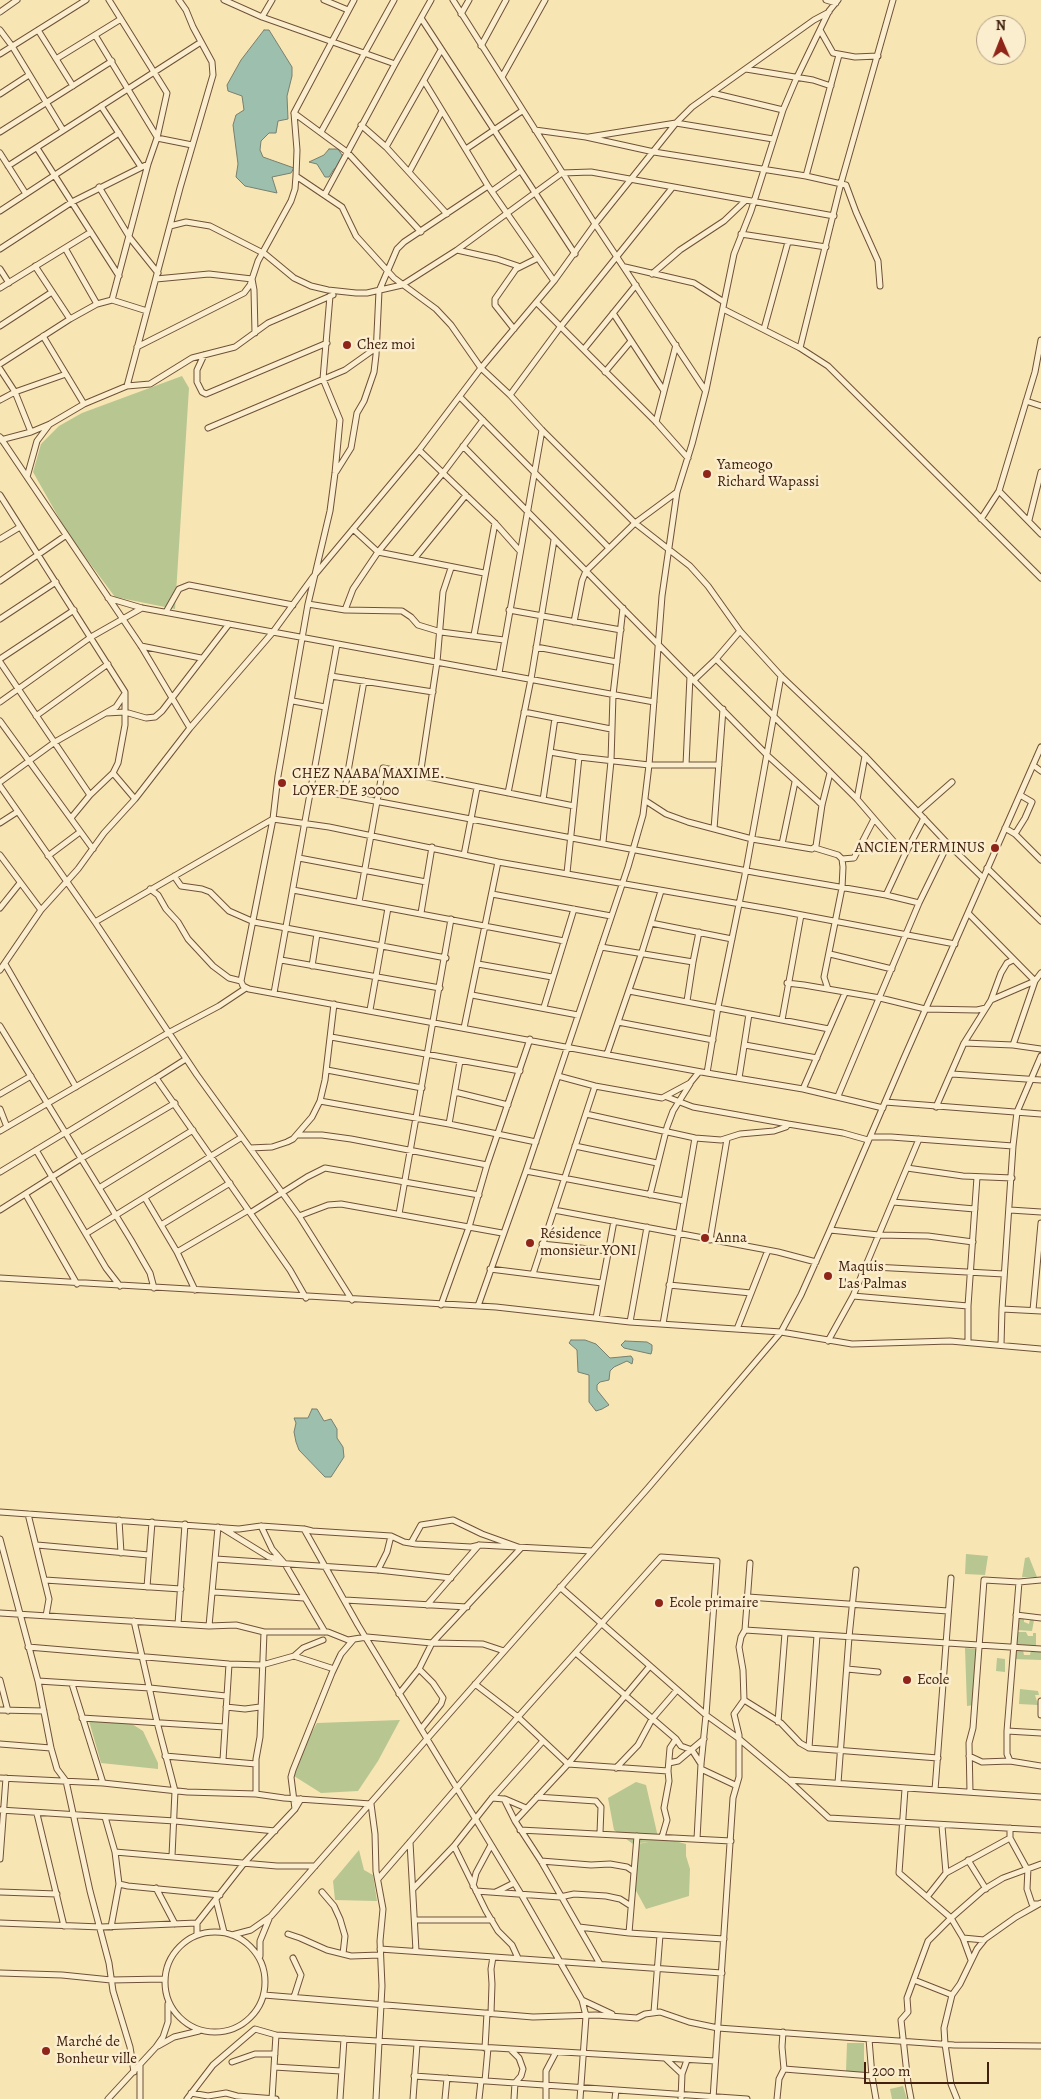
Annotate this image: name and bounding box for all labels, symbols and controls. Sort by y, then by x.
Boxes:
north arrow [976,15,1026,65]
text: N [995,16,1006,35]
place label: Chez moi [357,336,415,354]
marker: Chez moi [341,339,353,351]
place label: Yameogo Richard Wapassi [717,456,819,491]
marker: Yameogo Richard Wapassi [701,468,713,480]
place label: CHEZ NAABA MAXIME. LOYER DE 30000 [292,765,445,800]
marker: CHEZ NAABA MAXIME. LOYER DE 30000 [276,777,288,789]
place label: ANCIEN TERMINUS [855,839,985,857]
marker: ANCIEN TERMINUS [989,842,1001,854]
place label: Résidence monsieur YONI [540,1225,636,1260]
place label: Anna [715,1229,747,1247]
marker: Anna [699,1232,711,1244]
marker: Résidence monsieur YONI [524,1237,536,1249]
place label: Maquis L'as Palmas [838,1258,907,1293]
marker: Maquis L'as Palmas [822,1270,834,1282]
place label: Ecole primaire [669,1594,758,1612]
marker: Ecole primaire [653,1597,665,1609]
place label: Ecole [917,1671,949,1689]
marker: Ecole [901,1674,913,1686]
place label: Marché de Bonheur ville [56,2033,137,2068]
marker: Marché de Bonheur ville [40,2045,52,2057]
scale bar [866,2052,991,2084]
text: 200 m [872,2061,911,2081]

